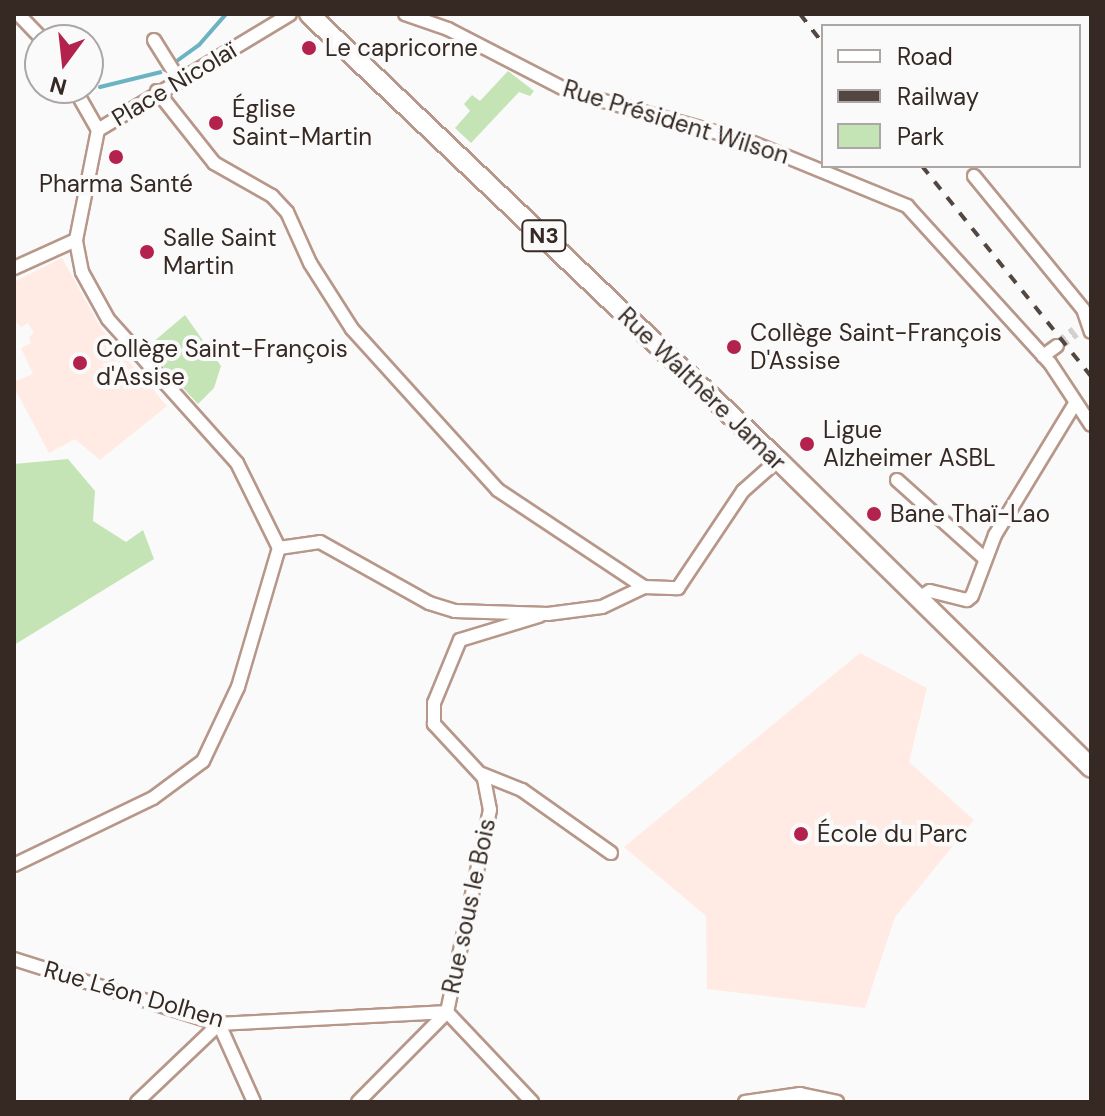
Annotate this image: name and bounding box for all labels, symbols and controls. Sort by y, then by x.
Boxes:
north arrow [24,24,104,104]
legend [821,24,1081,168]
place label: Le capricorne [325,34,478,62]
street label: Place Nicolaï [107,36,241,132]
marker: Le capricorne [300,39,318,57]
text: Road [897,41,953,72]
text: N [47,70,70,102]
street label: Rue Président Wilson [560,74,792,170]
text: Railway [897,81,979,112]
place label: Église Saint-Martin [232,95,372,151]
marker: Église Saint-Martin [207,114,225,132]
text: Park [897,121,944,152]
marker: Pharma Santé [107,148,125,166]
place label: Pharma Santé [39,170,193,198]
road number: N3 [520,218,568,254]
place label: Salle Saint Martin [163,224,277,280]
marker: Salle Saint Martin [138,243,156,261]
street label: Rue Walthère Jamar [612,301,792,477]
place label: Collège Saint-François D'Assise [750,319,1002,375]
place label: Collège Saint-François d'Assise [96,335,348,391]
marker: Collège Saint-François D'Assise [725,338,743,356]
marker: Collège Saint-François d'Assise [71,354,89,372]
place label: Ligue Alzheimer ASBL [823,416,996,472]
marker: Ligue Alzheimer ASBL [798,435,816,453]
place label: Bane Thaï-Lao [890,500,1050,528]
marker: Bane Thaï-Lao [865,505,883,523]
street label: Rue sous le Bois [436,816,502,996]
place label: École du Parc [817,820,968,848]
marker: École du Parc [792,825,810,843]
street label: Rue Léon Dolhen [41,955,227,1033]

